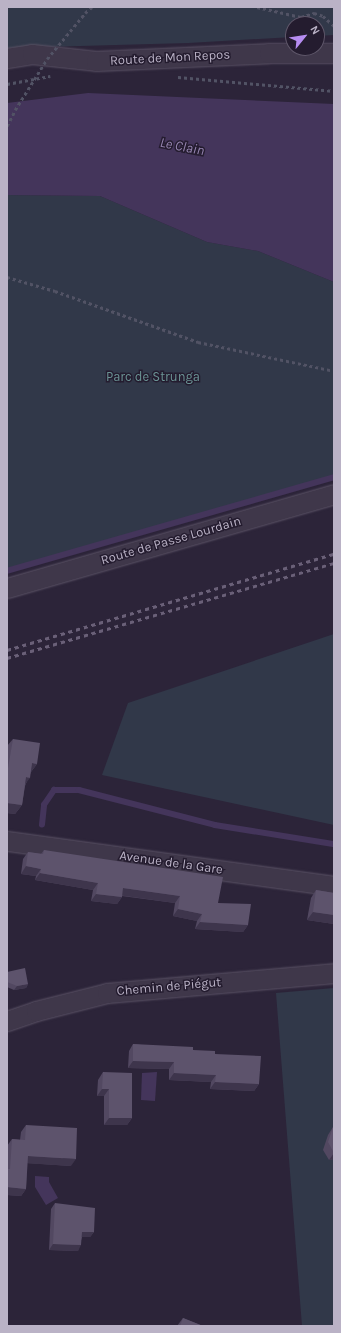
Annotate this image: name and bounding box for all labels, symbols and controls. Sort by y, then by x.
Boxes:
north arrow [285,16,325,56]
text: N [307,24,323,37]
street label: Route de Mon Repos [110,47,230,69]
water label: Le Clain [158,134,206,160]
park label: Parc de Strunga [106,369,200,385]
street label: Route de Passe Lourdain [99,513,243,569]
street label: Avenue de la Gare [118,848,224,878]
street label: Chemin de Piégut [116,975,222,999]

